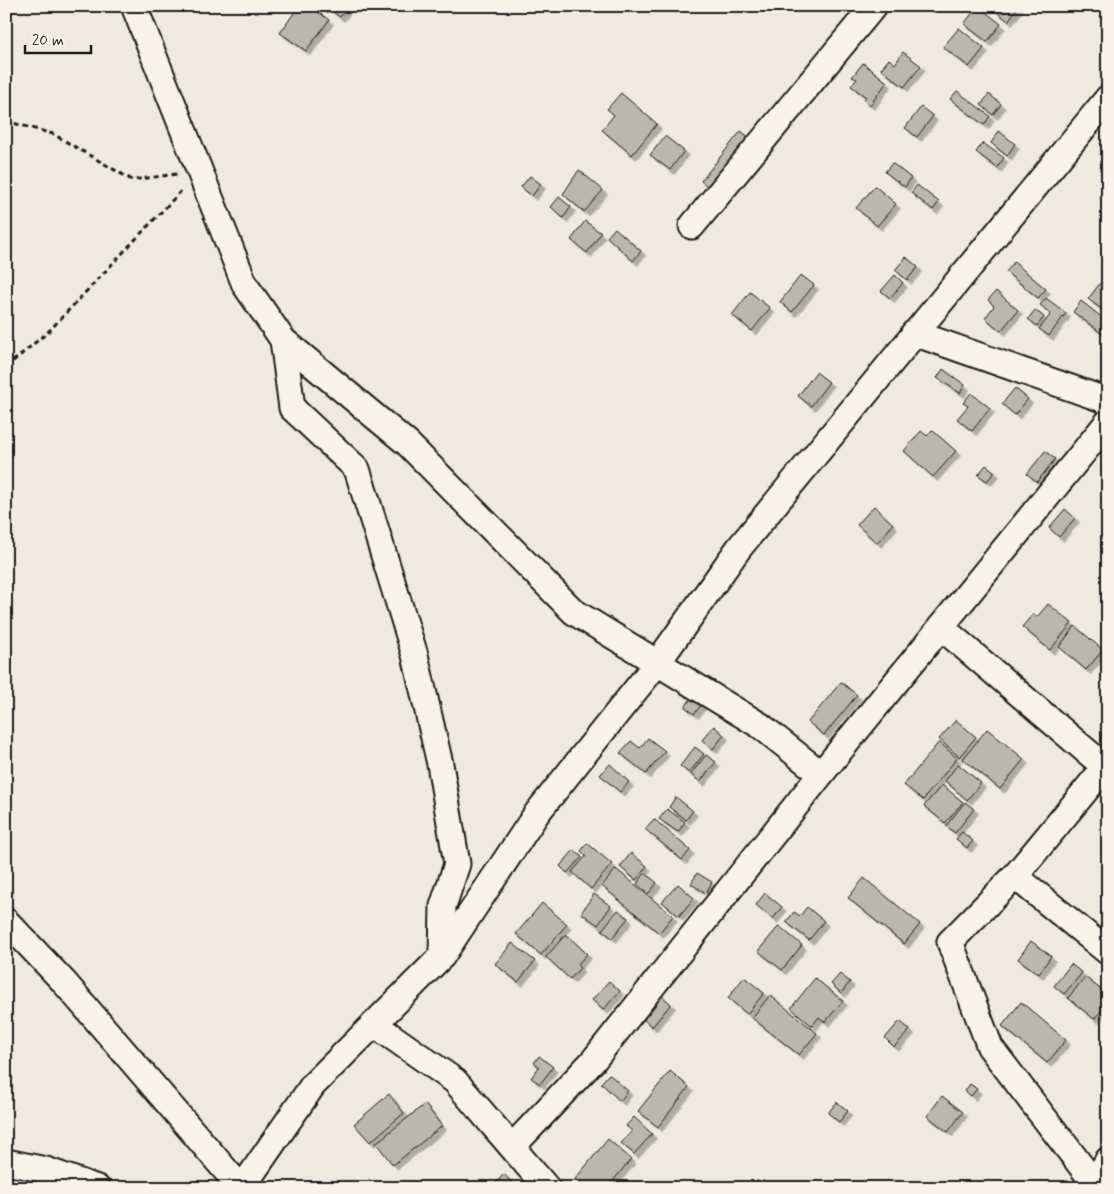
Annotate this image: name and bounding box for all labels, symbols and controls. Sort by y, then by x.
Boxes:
scale bar [25,22,91,54]
text: 20 m [32,31,64,51]

